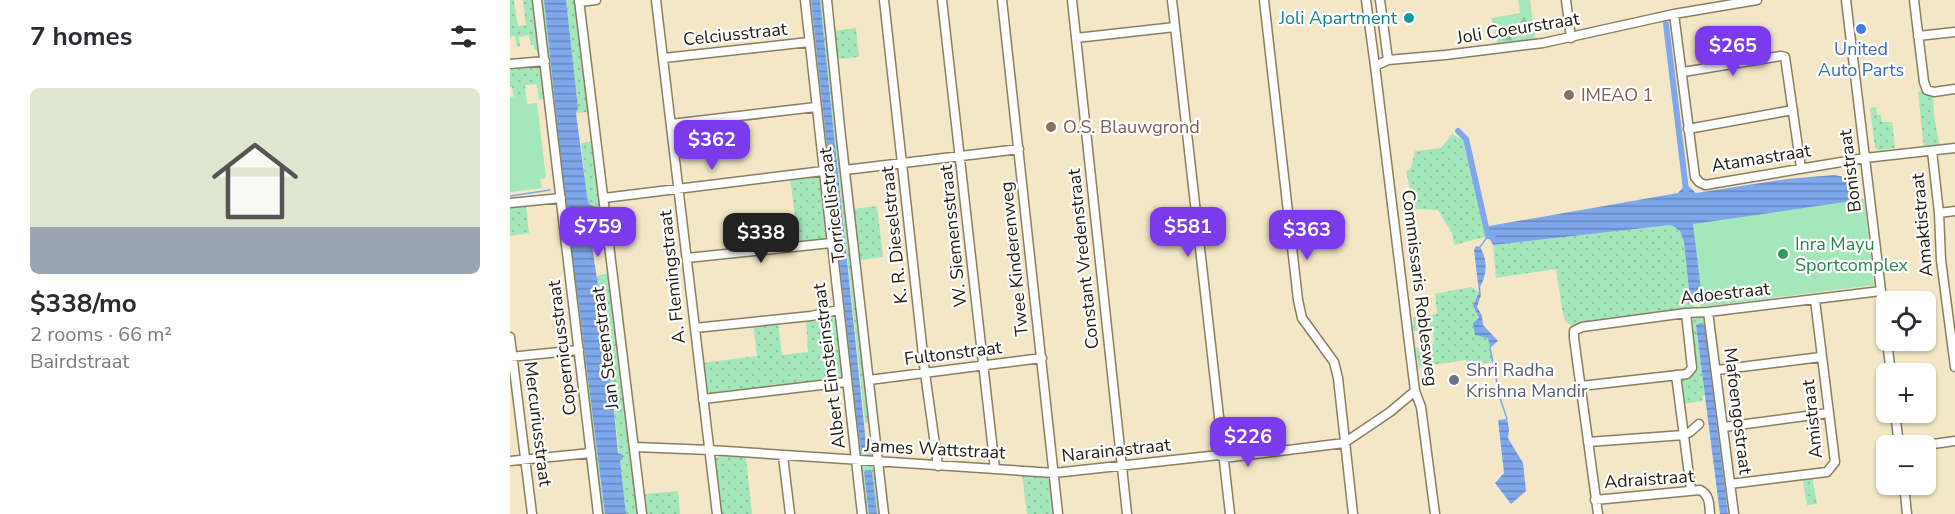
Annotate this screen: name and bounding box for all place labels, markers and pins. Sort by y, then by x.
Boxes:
place label: Joli Apartment [1278,6,1398,30]
marker: Joli Apartment [1402,11,1416,25]
marker: United Auto Parts [1854,22,1868,36]
pin: $265 [1697,26,1769,77]
place label: United Auto Parts [1818,37,1904,82]
place label: IMEAO 1 [1581,83,1653,107]
marker: IMEAO 1 [1562,88,1576,102]
place label: O.S. Blauwgrond [1063,115,1200,139]
pin: $362 [676,120,748,171]
marker: O.S. Blauwgrond [1044,120,1058,134]
pin: $759 [562,207,634,258]
pin: $581 [1152,207,1224,258]
pin: $363 [1271,210,1343,261]
pin: $338 [725,213,797,264]
place label: Inra Mayu Sportcomplex [1795,232,1909,277]
marker: Inra Mayu Sportcomplex [1776,247,1790,261]
place label: Shri Radha Krishna Mandir [1466,358,1588,403]
marker: Shri Radha Krishna Mandir [1447,373,1461,387]
pin: $226 [1212,417,1284,468]

